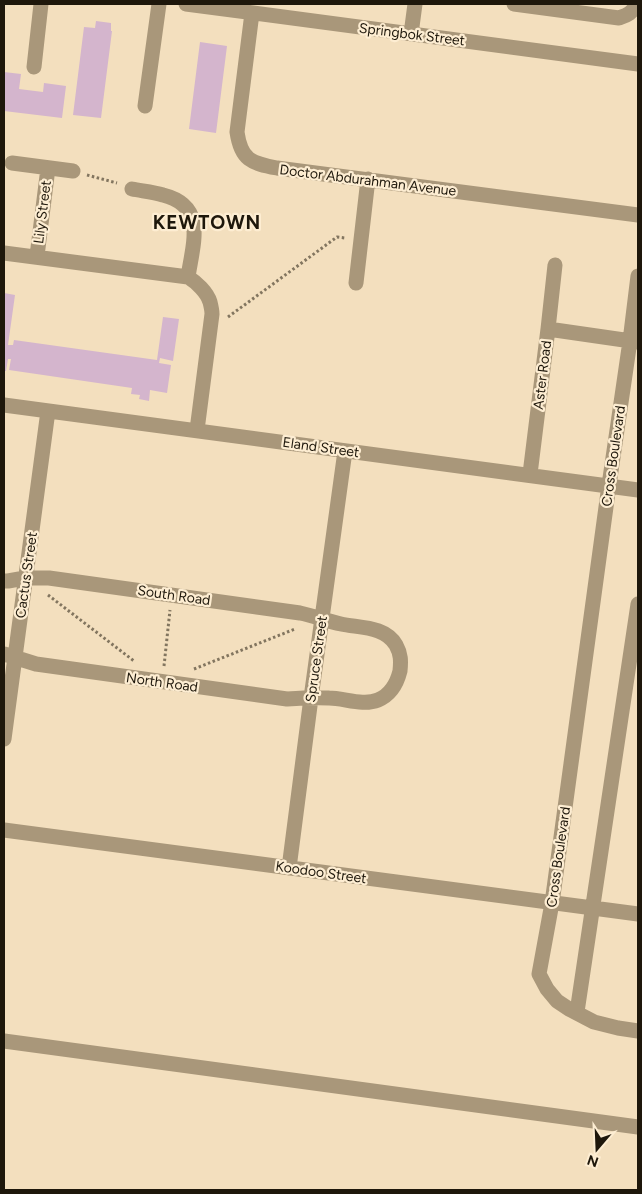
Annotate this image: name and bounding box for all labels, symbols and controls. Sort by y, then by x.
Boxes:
street label: Springbok Street [358,20,466,49]
street label: Doctor Abdurahman Avenue [279,161,458,200]
street label: Lily Street [30,179,55,245]
district label: KEWTOWN [153,211,261,234]
street label: Aster Road [530,340,555,411]
street label: Cross Boulevard [598,405,629,508]
street label: Eland Street [282,434,360,461]
street label: Cactus Street [12,531,41,619]
street label: South Road [136,582,211,609]
street label: Spruce Street [302,615,331,703]
street label: North Road [125,669,199,696]
street label: Cross Boulevard [543,806,574,909]
street label: Koodoo Street [274,858,368,887]
north arrow [572,1124,622,1174]
text: N [585,1151,601,1171]

